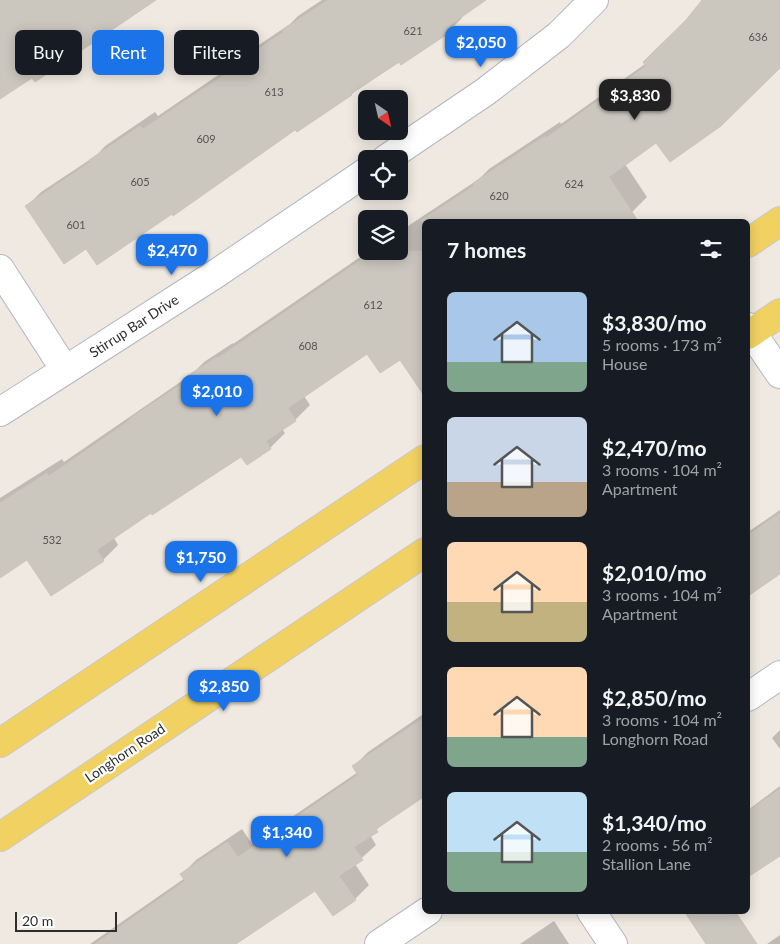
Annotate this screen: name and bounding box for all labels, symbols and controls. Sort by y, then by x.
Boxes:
house number: 621 [403,24,423,37]
pin: $2,050 [440,26,522,68]
chip: Buy [15,30,82,75]
chip: Rent [92,30,164,75]
chip: Filters [174,30,259,75]
house number: 636 [748,30,768,43]
text: $2,050 [456,32,506,51]
pin: $3,830 [594,78,676,121]
house number: 613 [264,85,284,98]
text: $3,830 [610,85,660,104]
north arrow [358,90,408,140]
map controls [358,90,408,260]
house number: 609 [196,132,216,145]
button: locate [358,150,408,200]
house number: 605 [130,175,150,188]
house number: 624 [564,177,584,190]
house number: 620 [489,189,509,202]
button: layers [358,210,408,260]
house number: 601 [66,218,86,231]
pin: $2,470 [131,234,213,276]
icon: filters [697,235,725,263]
text: 7 homes [447,237,526,262]
text: $2,470 [147,240,197,259]
street label: Stirrup Bar Drive [86,290,182,361]
house number: 612 [363,298,383,311]
text: $3,830/mo [602,310,707,335]
icon: home [487,312,547,372]
text: 5 rooms · 173 m² [602,335,722,354]
house number: 608 [298,339,318,352]
text: House [602,354,647,373]
pin: $2,010 [176,374,258,417]
text: $2,010 [192,381,242,400]
text: $2,470/mo [602,435,707,460]
icon: home [487,437,547,497]
text: 3 rooms · 104 m² [602,460,722,479]
text: Apartment [602,479,677,498]
house number: 532 [42,533,62,546]
pin: $1,750 [160,540,242,583]
text: $1,750 [176,547,226,566]
text: $2,010/mo [602,560,707,585]
icon: home [487,562,547,622]
text: 3 rooms · 104 m² [602,585,722,604]
text: Apartment [602,604,677,623]
pin: $2,850 [183,670,265,712]
text: $2,850 [199,676,249,695]
text: $2,850/mo [602,685,707,710]
icon: home [487,687,547,747]
text: 3 rooms · 104 m² [602,710,722,729]
street label: Longhorn Road [81,720,168,786]
text: Longhorn Road [602,729,708,748]
text: $1,340/mo [602,810,707,835]
icon: home [487,812,547,872]
pin: $1,340 [246,816,328,858]
text: $1,340 [262,822,312,841]
text: 2 rooms · 56 m² [602,835,713,854]
text: Stallion Lane [602,854,691,873]
scale bar [15,909,118,932]
text: 20 m [22,912,53,929]

